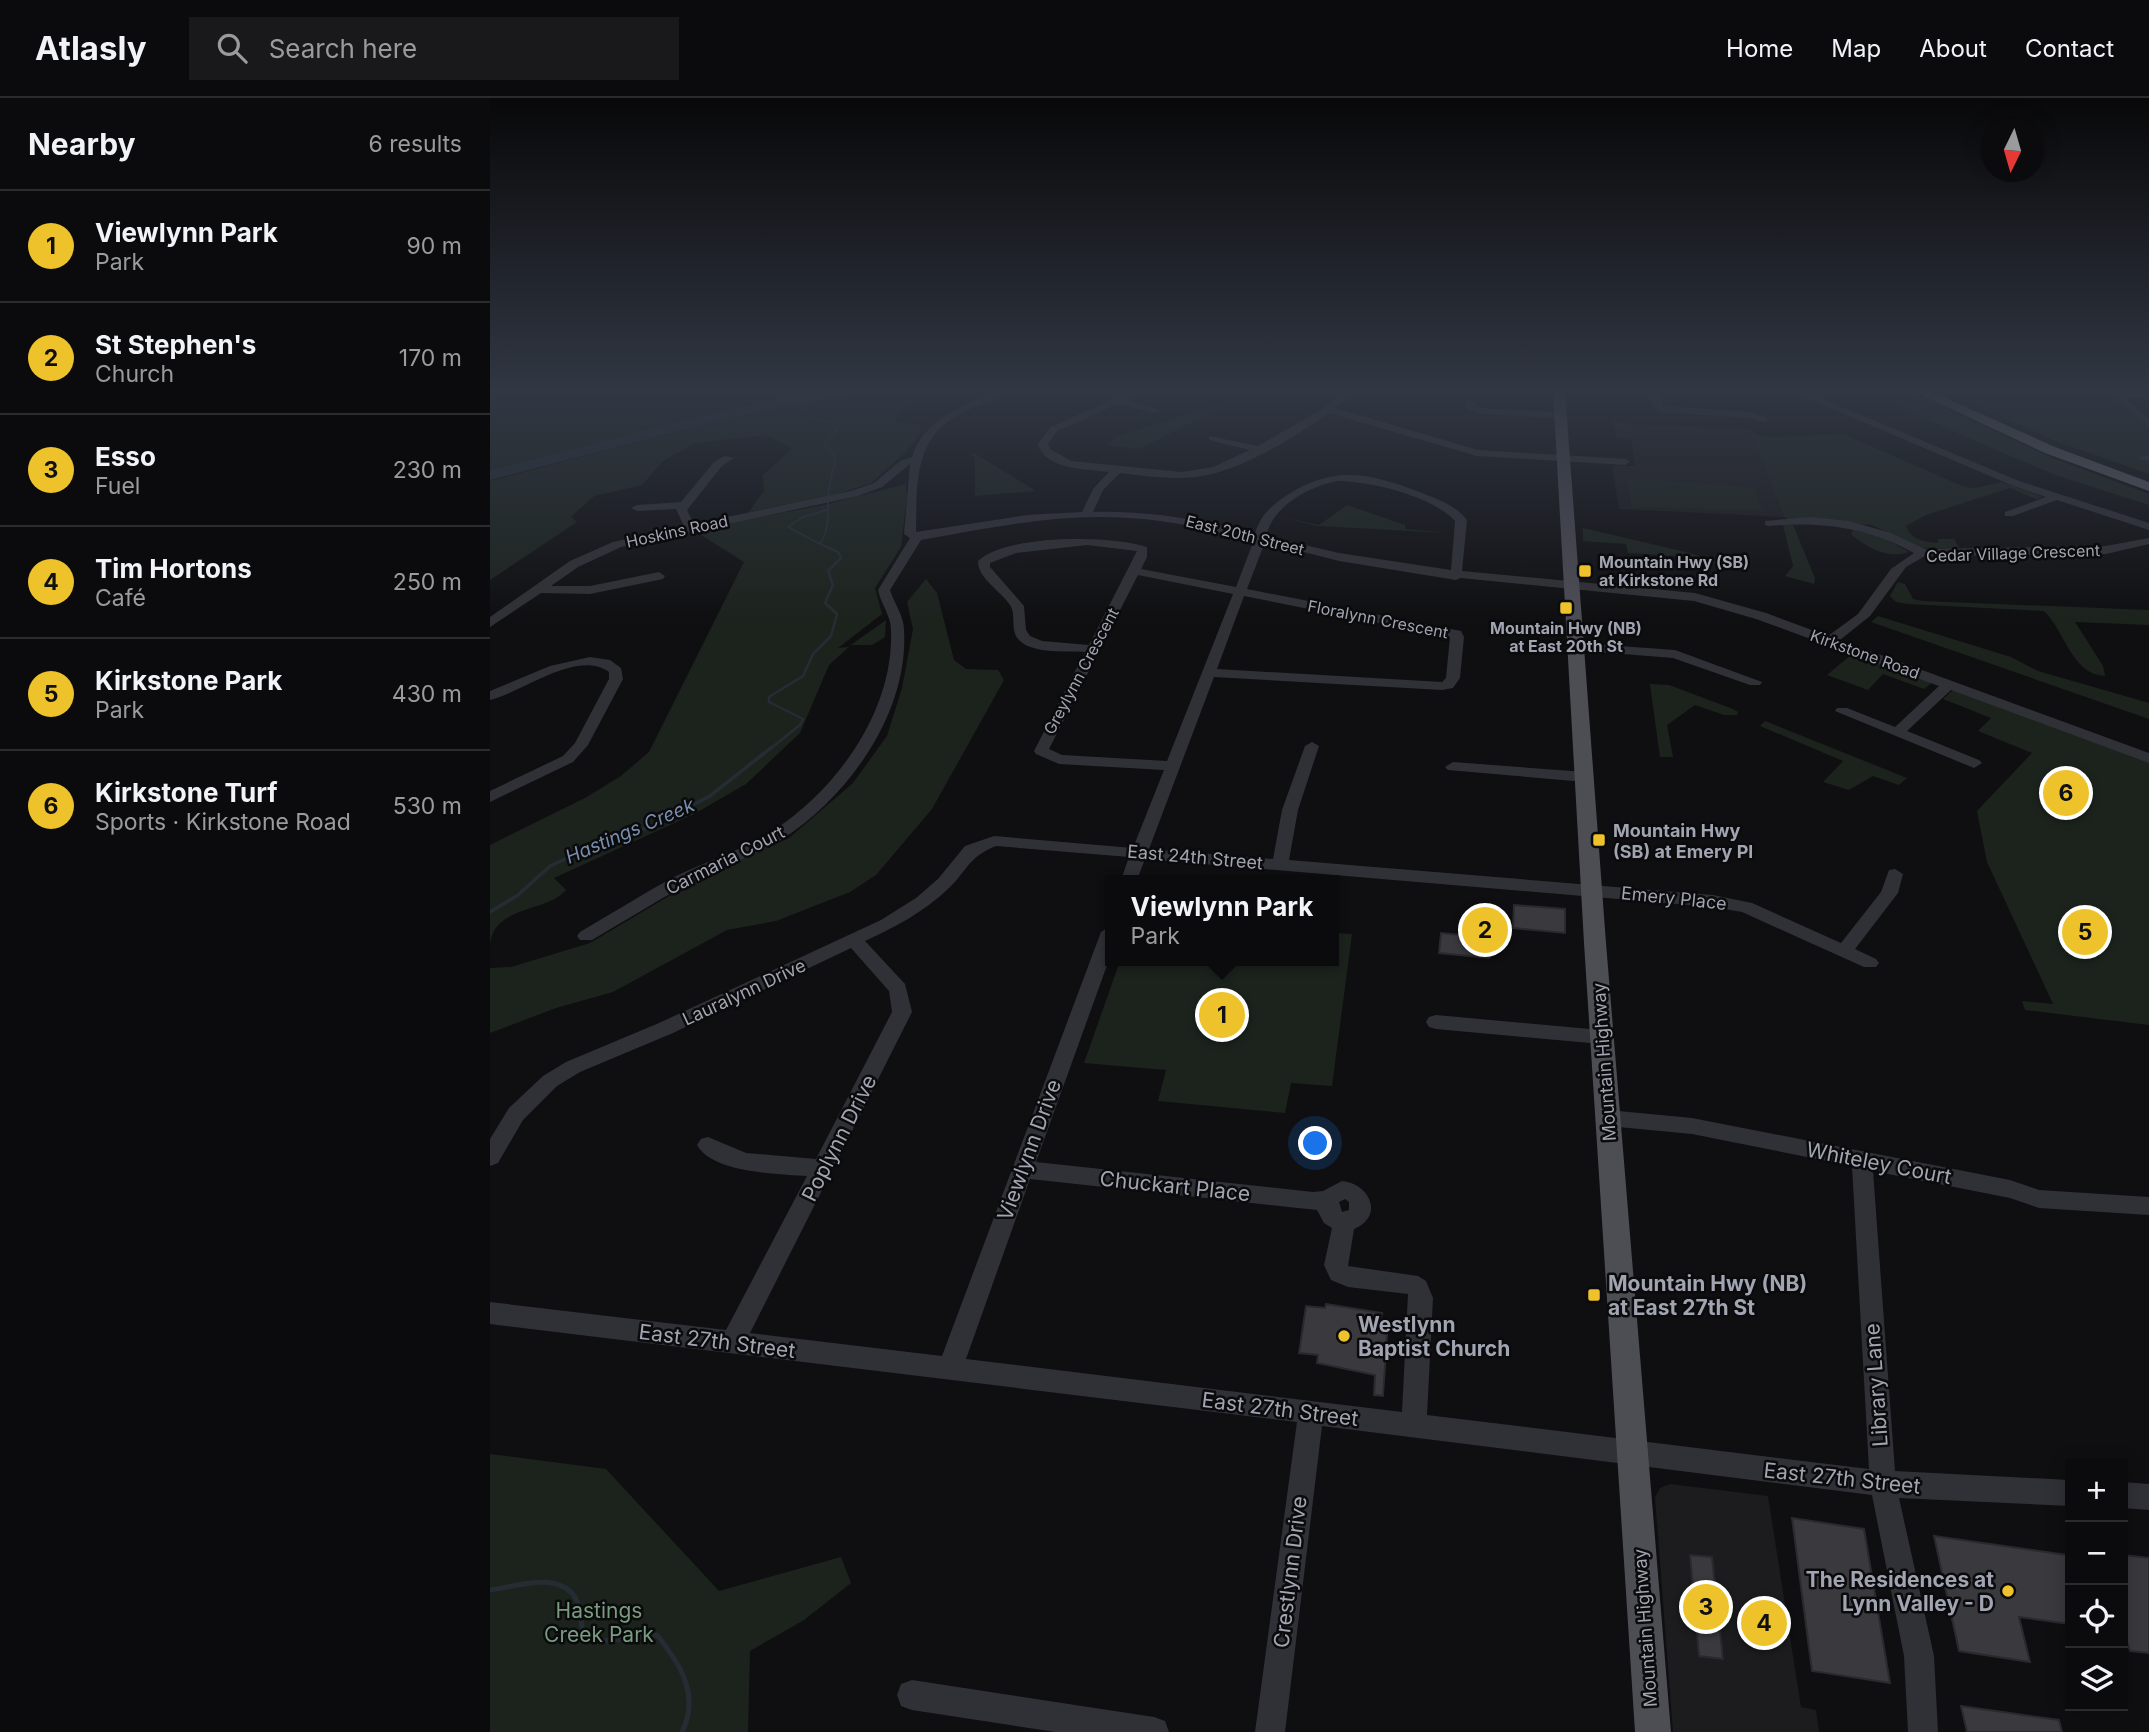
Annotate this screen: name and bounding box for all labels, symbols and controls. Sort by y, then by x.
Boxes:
search box [189,17,679,80]
text: Atlasly [35,28,147,68]
icon: search [213,29,251,67]
text: Search here [269,33,417,64]
text: Home [1726,34,1793,63]
text: Map [1831,34,1881,63]
text: About [1919,34,1987,63]
text: Contact [2025,34,2114,63]
north arrow [1981,119,2044,182]
text: Nearby [28,126,136,162]
text: 6 results [368,130,462,158]
text: Viewlynn Park [95,217,278,248]
text: 1 [46,232,56,260]
text: 90 m [407,232,462,260]
text: Park [95,248,144,276]
text: St Stephen's [95,329,256,360]
text: 2 [44,344,58,372]
text: 170 m [399,344,462,372]
text: Church [95,360,174,388]
text: Esso [95,441,156,472]
text: 3 [44,456,58,484]
text: 230 m [393,456,462,484]
text: Fuel [95,472,140,500]
street label: Hoskins Road [624,510,730,552]
street label: East 20th Street [1184,511,1306,559]
street label: Cedar Village Crescent [1926,540,2100,566]
place label: Mountain Hwy (SB) at Kirkstone Rd [1599,552,1749,590]
text: Tim Hortons [95,553,252,584]
marker: Mountain Hwy (SB) at Kirkstone Rd [1577,563,1593,579]
text: 4 [43,568,59,596]
text: 250 m [393,568,462,596]
text: Café [95,584,146,612]
street label: Floralynn Crescent [1306,596,1450,642]
marker: Mountain Hwy (NB) at East 20th St [1558,600,1574,616]
street label: Greylynn Crescent [1039,604,1123,738]
place label: Mountain Hwy (NB) at East 20th St [1490,618,1642,656]
street label: Kirkstone Road [1808,625,1922,683]
text: Kirkstone Park [95,665,282,696]
text: 5 [44,680,58,708]
text: 430 m [392,680,462,708]
text: Park [95,696,144,724]
pin: 6 [2043,767,2089,819]
text: Kirkstone Turf [95,777,278,808]
text: 6 [44,792,58,820]
text: 530 m [393,792,462,820]
water label: Hastings Creek [562,793,698,869]
text: Sports · Kirkstone Road [95,808,351,836]
place label: Mountain Hwy (SB) at Emery Pl [1613,820,1753,862]
street label: Carmaria Court [662,821,788,899]
marker: Mountain Hwy (SB) at Emery Pl [1591,832,1607,848]
street label: East 24th Street [1126,841,1264,873]
popup [1105,875,1339,966]
street label: Emery Place [1620,882,1728,914]
text: Viewlynn Park [1131,891,1313,922]
pin: 2 [1462,904,1508,956]
pin: 5 [2062,906,2108,958]
text: Park [1131,922,1180,950]
street label: Lauralynn Drive [679,954,809,1030]
street label: Mountain Highway [1588,982,1620,1142]
pin: 1 [1199,989,1245,1041]
street label: Poplynn Drive [796,1071,882,1205]
street label: Viewlynn Drive [992,1076,1066,1224]
your location [1298,1126,1332,1160]
street label: Whiteley Court [1804,1137,1954,1189]
street label: Chuckart Place [1099,1166,1251,1206]
place label: Mountain Hwy (NB) at East 27th St [1608,1271,1807,1320]
marker: Mountain Hwy (NB) at East 27th St [1586,1287,1602,1303]
place label: Westlynn Baptist Church [1358,1312,1510,1361]
street label: East 27th Street [637,1319,797,1363]
street label: Library Lane [1859,1322,1893,1448]
marker: Westlynn Baptist Church [1336,1328,1352,1344]
street label: East 27th Street [1200,1387,1360,1431]
street label: East 27th Street [1762,1457,1922,1499]
map controls [2065,1459,2128,1711]
button: + [2065,1459,2128,1522]
street label: Crestlynn Drive [1268,1495,1312,1649]
button: − [2065,1522,2128,1585]
street label: Mountain Highway [1629,1548,1661,1708]
place label: The Residences at Lynn Valley - D [1806,1567,1994,1616]
pin: 3 [1683,1581,1729,1633]
marker: The Residences at Lynn Valley - D [2000,1583,2016,1599]
button: locate [2065,1585,2128,1648]
pin: 4 [1741,1597,1787,1649]
park label: Hastings Creek Park [544,1598,654,1647]
button: layers [2065,1648,2128,1711]

